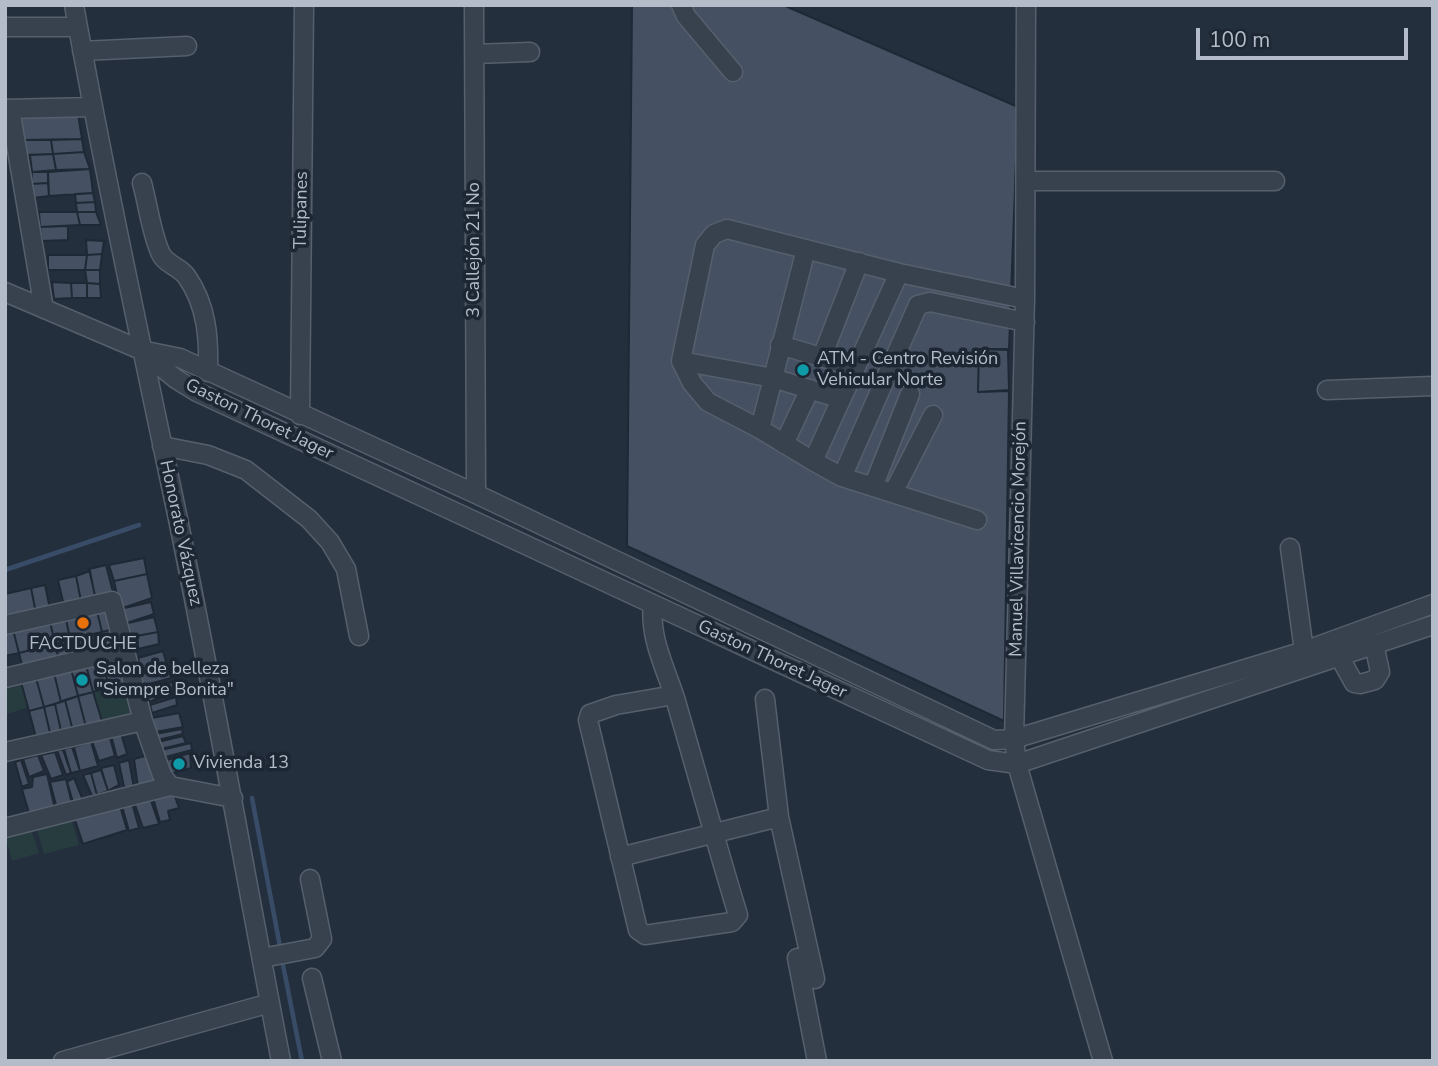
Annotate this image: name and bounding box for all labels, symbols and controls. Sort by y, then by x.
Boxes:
scale bar [1200,14,1412,58]
text: 100 m [1209,26,1270,54]
street label: Tulipanes [291,171,313,249]
street label: 3 Callejón 21 No [464,182,486,318]
place label: ATM - Centro Revisión Vehicular Norte [817,349,998,392]
marker: ATM - Centro Revisión Vehicular Norte [795,362,811,378]
street label: Gaston Thoret Jager [181,375,337,465]
street label: Manuel Villavicencio Morejón [1006,421,1032,657]
street label: Honorato Vázquez [154,458,206,608]
marker: FACTDUCHE [75,615,91,631]
street label: Gaston Thoret Jager [694,616,850,704]
place label: FACTDUCHE [29,634,137,656]
place label: Salon de belleza "Siempre Bonita" [96,659,234,702]
marker: Salon de belleza "Siempre Bonita" [74,672,90,688]
place label: Vivienda 13 [193,753,289,775]
marker: Vivienda 13 [171,756,187,772]

